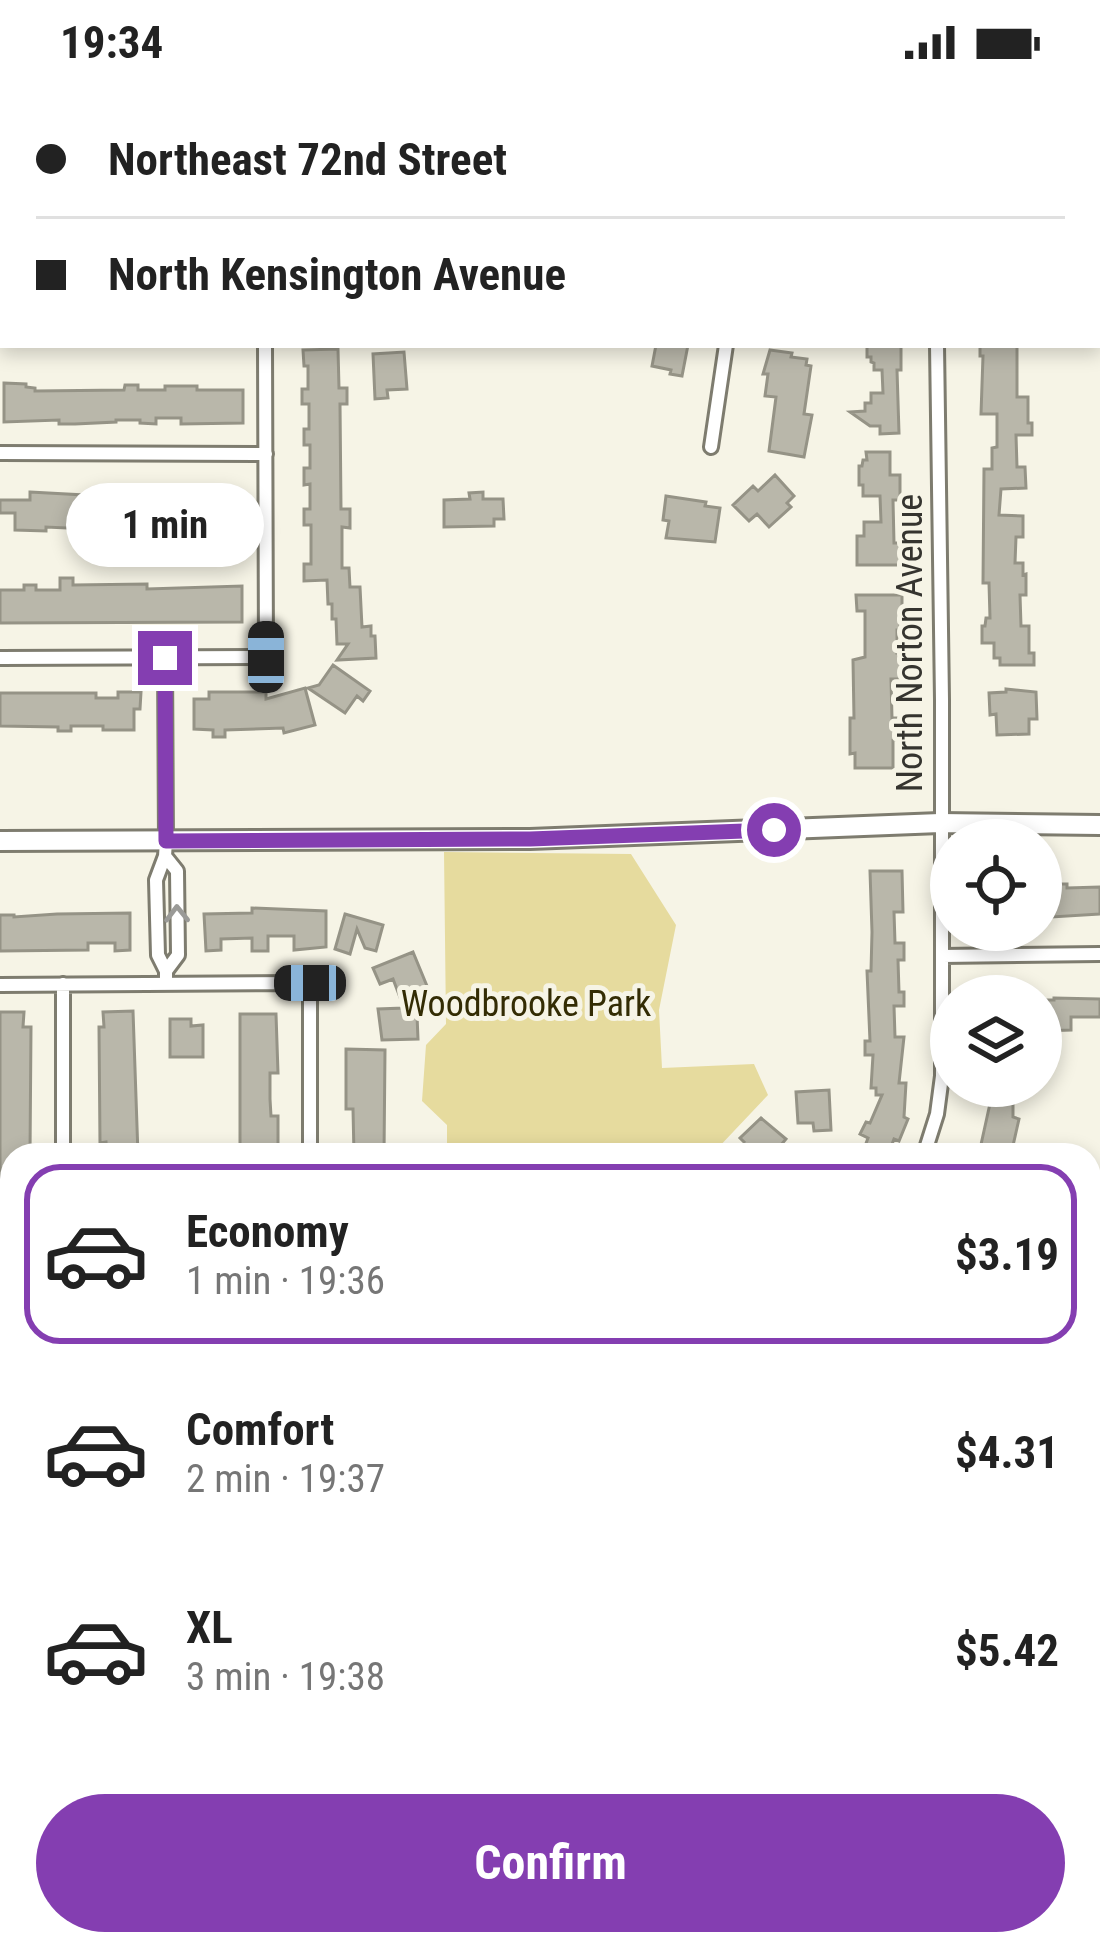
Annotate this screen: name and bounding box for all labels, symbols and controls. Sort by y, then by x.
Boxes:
text: 19:34 [60,16,163,69]
text: Northeast 72nd Street [108,133,507,186]
text: North Kensington Avenue [108,248,566,301]
callout: 1 min [66,484,264,568]
street label: North Norton Avenue [889,494,931,792]
text: 1 min [122,502,208,548]
car [248,621,284,693]
route end [138,631,192,685]
route start [747,803,801,857]
map controls [930,819,1062,1107]
button: locate [930,819,1062,951]
one-way arrow [164,904,190,922]
car [274,965,346,1001]
button: layers [930,975,1062,1107]
park label: Woodbrooke Park [401,983,651,1025]
icon: car [42,1200,150,1308]
text: Economy [186,1205,349,1258]
text: $3.19 [955,1228,1059,1281]
text: 1 min · 19:36 [186,1258,385,1304]
icon: car [42,1398,150,1506]
text: Comfort [186,1403,334,1456]
text: $4.31 [955,1426,1059,1479]
text: 2 min · 19:37 [186,1456,385,1502]
icon: car [42,1596,150,1704]
text: XL [186,1601,233,1654]
text: $5.42 [955,1624,1059,1677]
text: 3 min · 19:38 [186,1654,385,1700]
button: Confirm [36,1794,1065,1932]

